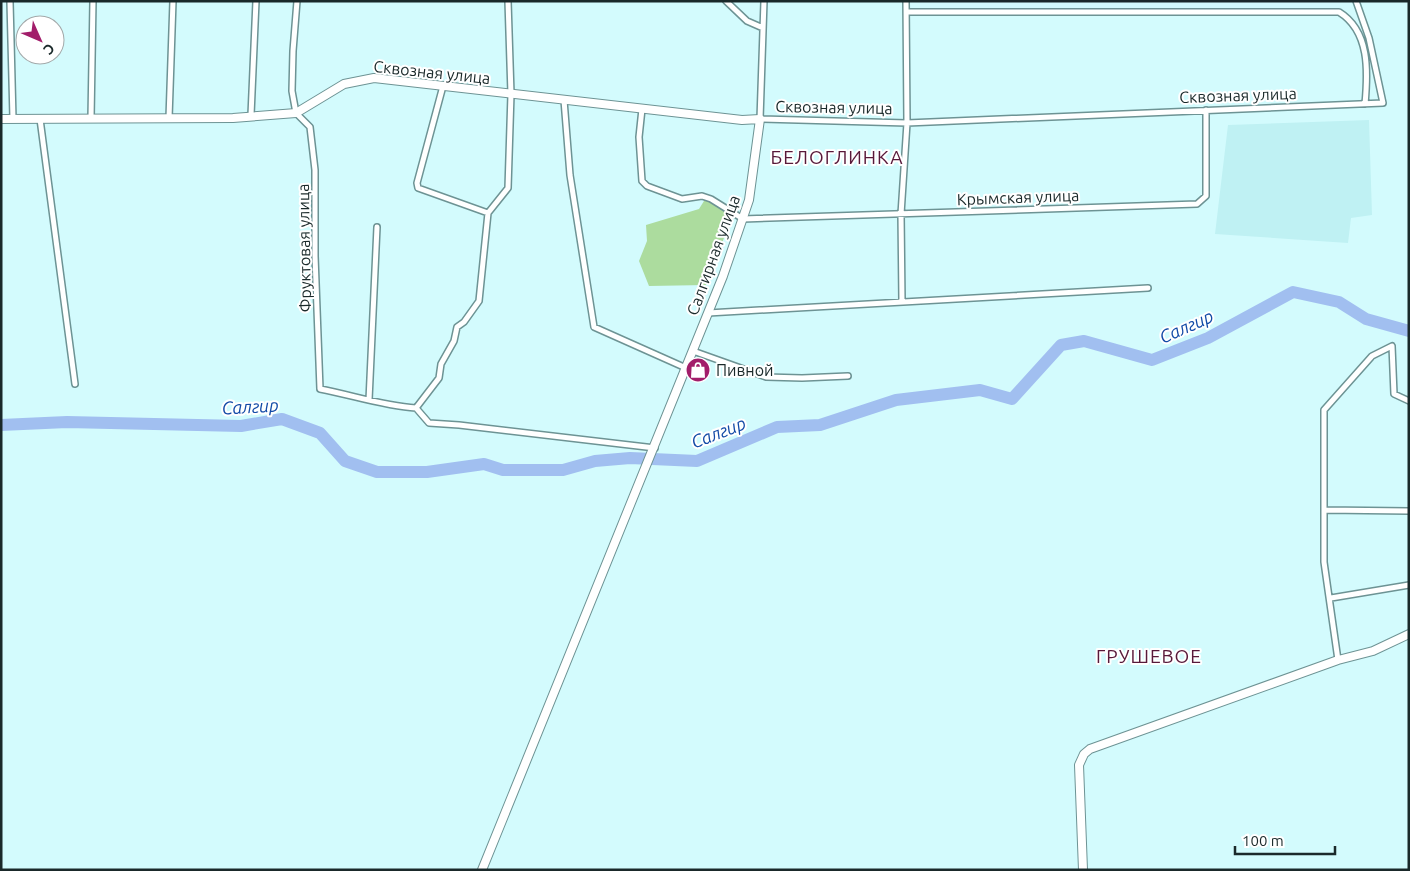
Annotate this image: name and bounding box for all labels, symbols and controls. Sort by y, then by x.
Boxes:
north arrow [15,15,65,65]
text: С [40,40,58,58]
street label: Сквозная улица [373,57,491,87]
street label: Сквозная улица [1179,84,1297,106]
street label: Сквозная улица [775,97,893,117]
district label: БЕЛОГЛИНКА [770,146,904,168]
street label: Фруктовая улица [294,183,314,313]
street label: Крымская улица [956,186,1080,208]
street label: Салгирная улица [683,193,743,317]
water label: Салгир [1156,305,1216,347]
shop icon: Пивной [685,357,711,383]
place label: Пивной [716,361,774,379]
water label: Салгир [221,395,279,417]
water label: Салгир [688,412,748,452]
district label: ГРУШЕВОЕ [1096,645,1202,667]
scale bar [1235,824,1335,856]
text: 100 m [1242,832,1284,849]

